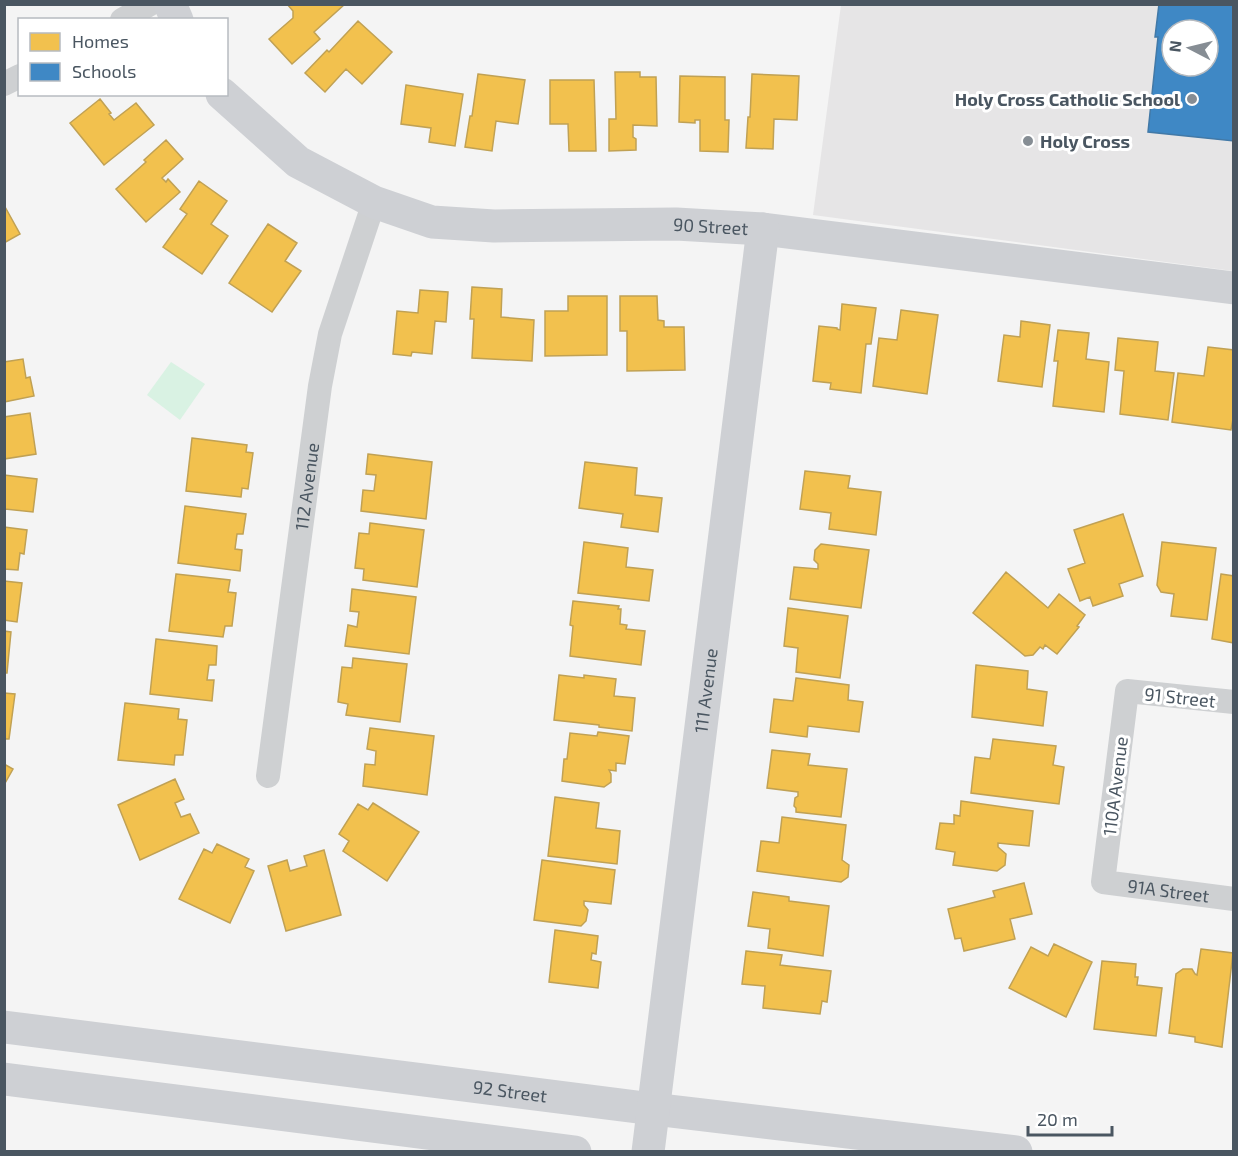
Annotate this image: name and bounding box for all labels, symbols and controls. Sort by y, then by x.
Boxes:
legend [18,18,228,96]
north arrow [1160,18,1220,78]
text: Homes [72,30,129,52]
text: N [1164,39,1185,53]
text: Schools [72,60,136,82]
place label: Holy Cross Catholic School [955,88,1180,110]
marker: Holy Cross Catholic School [1185,92,1199,106]
place label: Holy Cross [1040,130,1130,152]
marker: Holy Cross [1021,134,1035,148]
street label: 90 Street [672,213,749,239]
street label: 112 Avenue [290,441,323,532]
street label: 111 Avenue [689,647,722,734]
street label: 91 Street [1143,682,1217,712]
street label: 110A Avenue [1098,735,1132,837]
street label: 91A Street [1126,874,1211,907]
street label: 92 Street [472,1075,548,1107]
scale bar [1028,1099,1112,1137]
text: 20 m [1037,1108,1078,1130]

